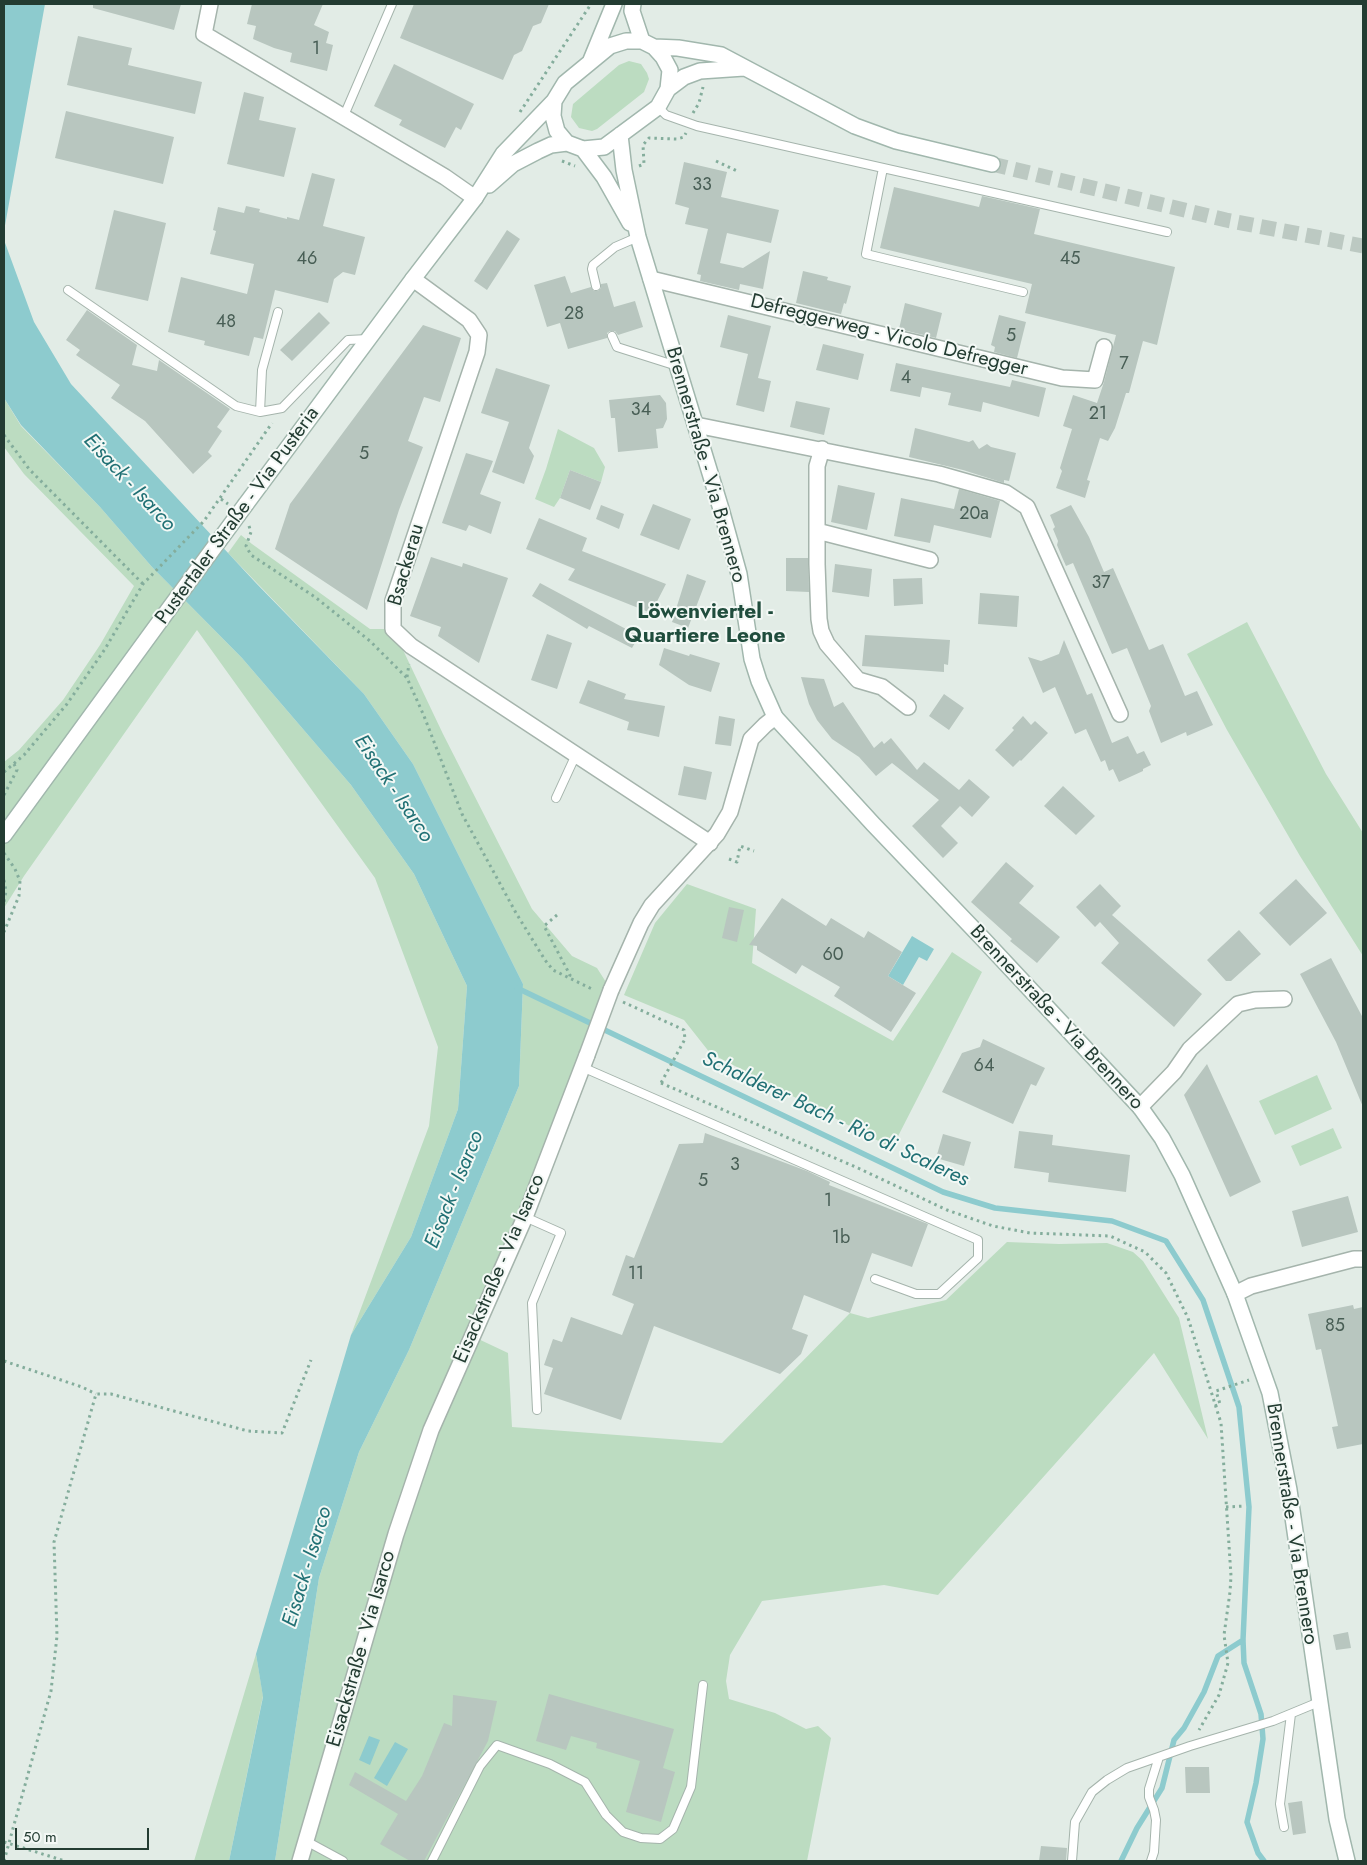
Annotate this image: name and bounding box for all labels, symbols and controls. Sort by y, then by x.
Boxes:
house number: 1 [312,39,320,61]
house number: 33 [692,175,712,197]
house number: 46 [297,249,317,271]
house number: 45 [1060,249,1080,271]
street label: Defreggerweg - Vicolo Defregger [748,290,1030,382]
house number: 28 [564,304,584,326]
house number: 48 [216,312,236,334]
house number: 5 [1006,326,1016,348]
street label: Brennerstraße - Via Brennero [660,344,750,586]
house number: 7 [1119,354,1129,376]
house number: 4 [901,368,911,390]
house number: 34 [631,400,651,422]
street label: Pustertaler Straße - Via Pusteria [151,402,325,630]
house number: 21 [1089,404,1107,426]
water label: Eisack - Isarco [77,429,181,537]
house number: 5 [359,444,369,466]
house number: 20a [959,504,989,526]
street label: Bsackerau [384,521,430,609]
house number: 37 [1091,573,1111,595]
district label: Löwenviertel - Quartiere Leone [625,600,785,650]
water label: Eisack - Isarco [348,730,438,848]
street label: Brennerstraße - Via Brennero [964,921,1148,1115]
house number: 60 [822,945,844,967]
water label: Schalderer Bach - Rio di Scaleres [698,1047,972,1193]
house number: 64 [974,1056,994,1078]
water label: Eisack - Isarco [420,1128,490,1252]
house number: 3 [730,1155,740,1177]
street label: Eisackstraße - Via Isarco [449,1171,551,1367]
house number: 5 [698,1171,708,1193]
house number: 1 [824,1191,832,1213]
house number: 1b [832,1228,850,1250]
house number: 11 [628,1264,644,1286]
house number: 85 [1325,1316,1345,1338]
street label: Brennerstraße - Via Brennero [1260,1402,1322,1646]
water label: Eisack - Isarco [278,1504,338,1630]
street label: Eisackstraße - Via Isarco [322,1548,402,1750]
scale bar [18,1818,151,1850]
text: 50 m [23,1826,57,1848]

